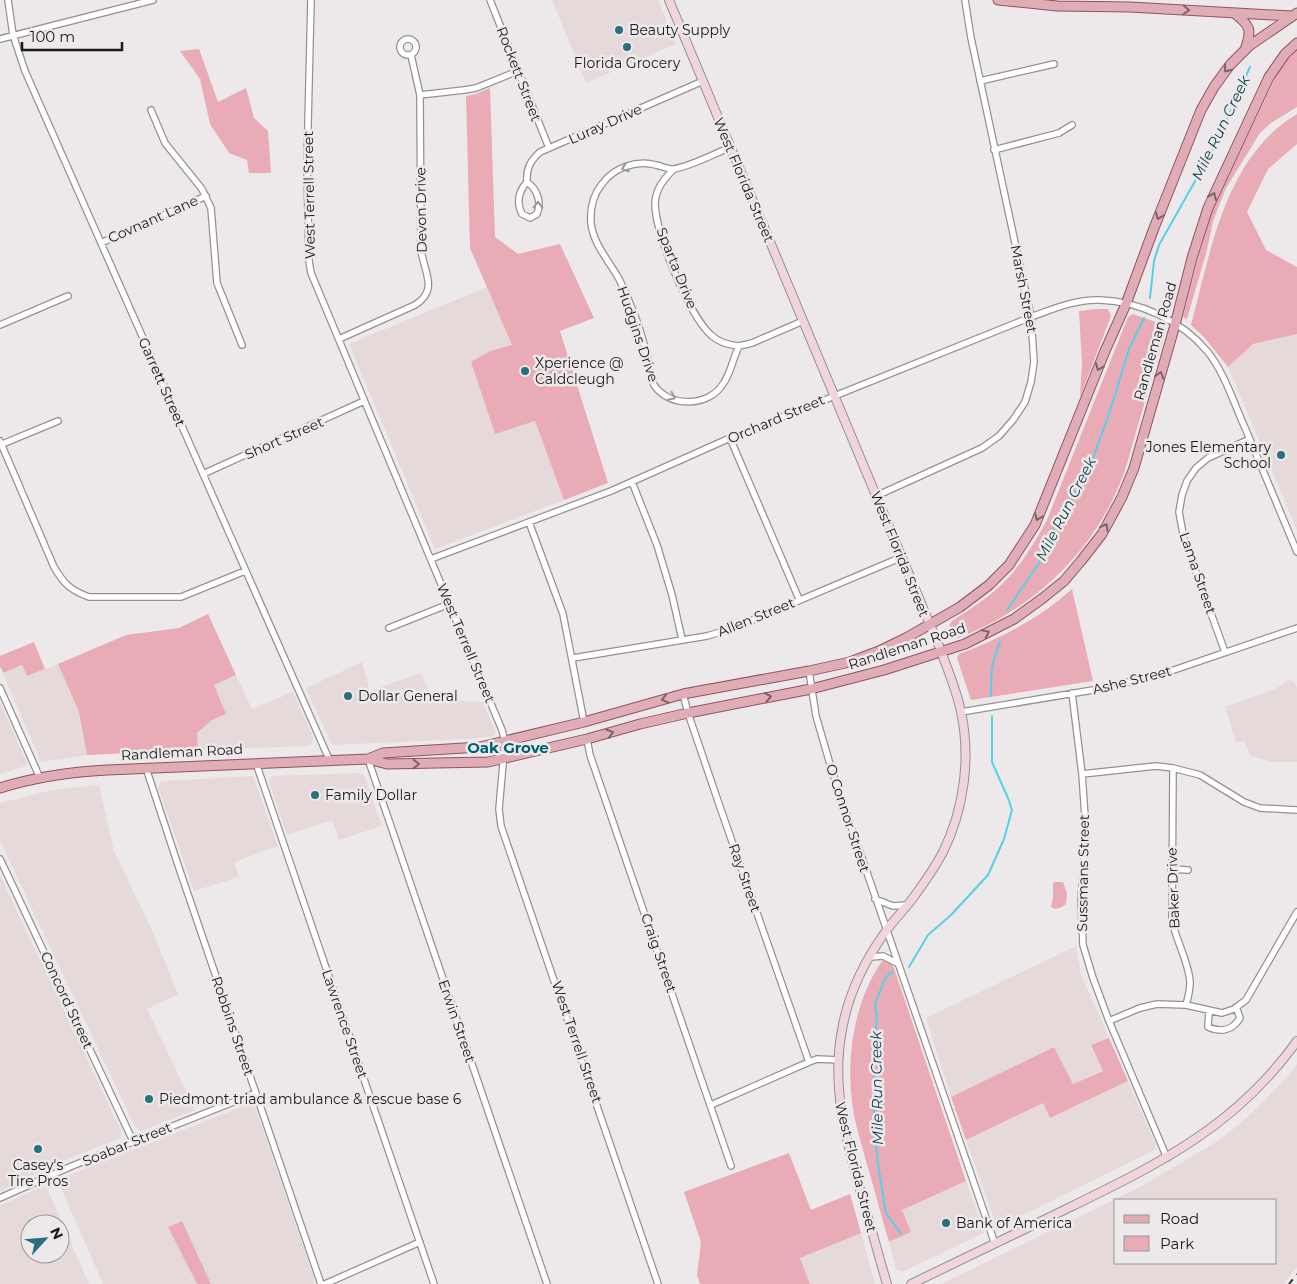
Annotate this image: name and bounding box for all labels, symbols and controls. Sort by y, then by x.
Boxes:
one-way arrow [1182,5,1190,16]
scale bar [22,20,122,52]
place label: Beauty Supply [629,21,731,39]
street label: Rockett Street [493,24,546,124]
marker: Beauty Supply [613,24,625,36]
text: 100 m [30,27,75,46]
marker: Florida Grocery [621,41,633,53]
place label: Florida Grocery [574,54,681,72]
one-way arrow [1225,63,1233,72]
water label: Mile Run Creek [1187,71,1255,183]
street label: Luray Drive [565,100,645,148]
street label: West Florida Street [710,115,779,245]
street label: West Terrell Street [299,131,319,259]
one-way arrow [622,162,630,172]
street label: Devon Drive [411,167,431,253]
street label: Covnant Lane [105,191,201,247]
one-way arrow [1207,192,1218,201]
one-way arrow [532,200,543,208]
one-way arrow [1154,211,1165,220]
street label: Sparta Drive [653,225,701,311]
street label: Marsh Street [1007,243,1041,335]
street label: Randleman Road [1129,280,1181,402]
street label: Hudgins Drive [613,284,663,384]
street label: Garrett Street [134,335,190,430]
place label: Xperience @ Caldcleugh [535,354,624,388]
one-way arrow [1094,362,1105,371]
marker: Xperience @ Caldcleugh [519,365,531,377]
one-way arrow [1154,371,1164,379]
street label: Orchard Street [725,390,827,448]
one-way arrow [666,391,675,401]
street label: Short Street [242,412,326,463]
place label: Jones Elementary School [1145,438,1271,472]
marker: Jones Elementary School [1275,449,1287,461]
water label: Mile Run Creek [1031,453,1100,564]
street label: West Florida Street [867,489,934,620]
one-way arrow [1033,512,1044,521]
one-way arrow [1099,523,1109,532]
street label: Lama Street [1176,530,1221,617]
street label: West Terrell Street [433,581,499,706]
street label: Allen Street [715,593,797,641]
street label: Randleman Road [846,619,968,673]
one-way arrow [981,629,990,639]
street label: Ashe Street [1091,661,1174,698]
place label: Dollar General [358,687,458,705]
marker: Dollar General [342,690,354,702]
one-way arrow [764,693,773,703]
one-way arrow [662,694,670,704]
one-way arrow [605,728,613,738]
district label: Oak Grove [467,738,549,757]
street label: Randleman Road [120,740,244,764]
one-way arrow [412,759,420,769]
street label: O Connor Street [822,761,874,875]
place label: Family Dollar [325,786,418,804]
marker: Family Dollar [309,789,321,801]
street label: Sussmans Street [1073,814,1093,932]
street label: Ray Street [725,841,765,915]
street label: Baker Drive [1163,847,1183,929]
street label: Craig Street [637,911,681,995]
street label: Concord Street [37,948,98,1052]
street label: Lawrence Street [318,967,372,1081]
street label: Robbins Street [208,974,259,1078]
street label: Erwin Street [434,977,480,1065]
street label: West Terrell Street [548,979,606,1106]
water label: Mile Run Creek [866,1030,887,1145]
place label: Piedmont triad ambulance & rescue base 6 [159,1090,462,1108]
marker: Piedmont triad ambulance & rescue base 6 [143,1093,155,1105]
street label: West Florida Street [831,1100,881,1234]
street label: Soabar Street [80,1118,175,1170]
marker: Casey's Tire Pros [32,1143,44,1155]
place label: Casey's Tire Pros [8,1156,68,1190]
legend [1114,1199,1277,1264]
text: Road [1160,1209,1199,1228]
north arrow [20,1214,70,1264]
place label: Bank of America [956,1214,1072,1232]
marker: Bank of America [940,1217,952,1229]
text: N [46,1224,67,1242]
text: Park [1160,1234,1194,1253]

